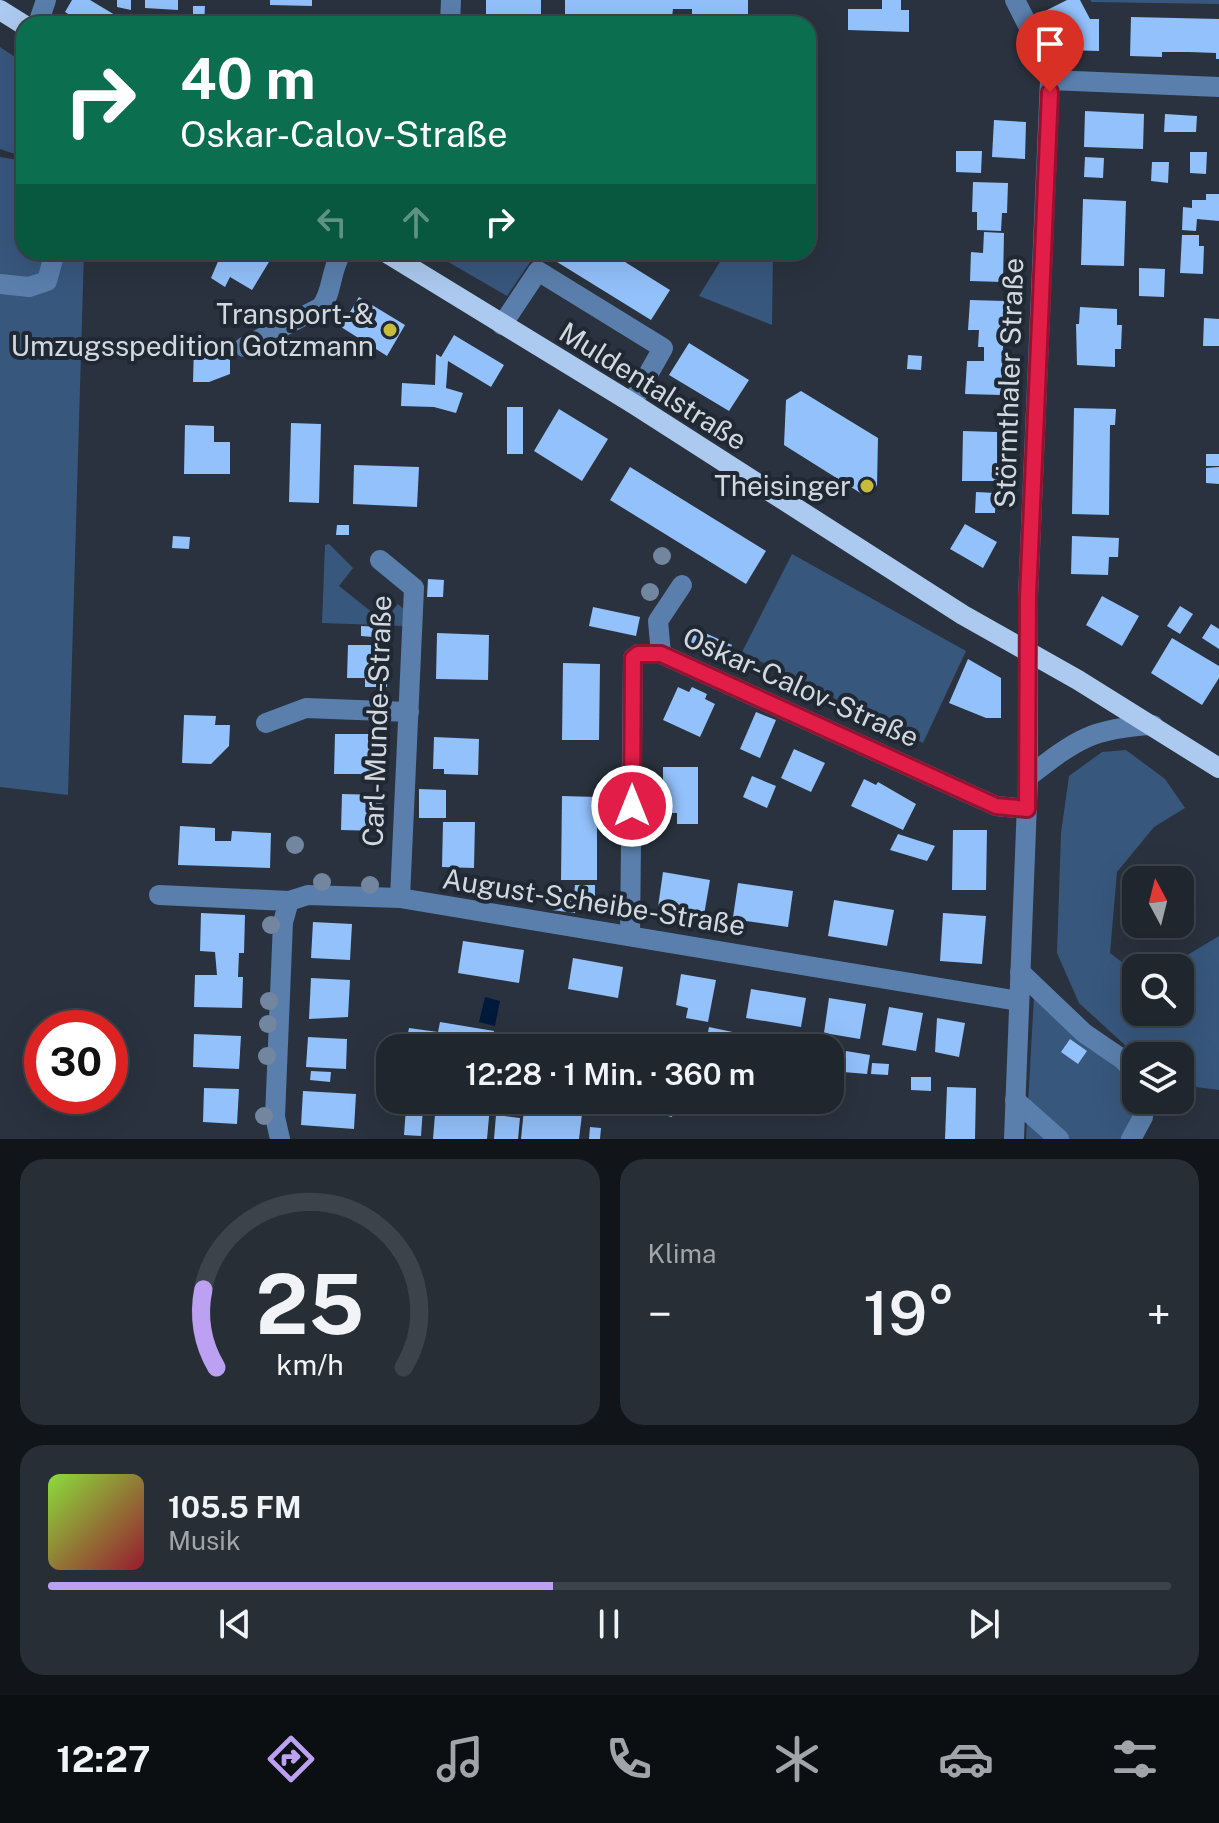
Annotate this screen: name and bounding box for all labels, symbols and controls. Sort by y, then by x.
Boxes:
pin [1016,10,1084,92]
icon: arrive [1028,22,1072,66]
text: 40 m [180,46,316,112]
icon: right [48,48,152,152]
text: Oskar-Calov-Straße [180,113,508,155]
icon: left [310,200,354,244]
icon: ahead [394,200,438,244]
icon: right [478,200,522,244]
street label: Störmthaler Straße [988,257,1029,509]
place label: Transport- & Umzugsspedition Gotzmann [10,297,374,362]
street label: Muldentalstraße [554,315,753,456]
marker: Transport- & Umzugsspedition Gotzmann [381,321,399,339]
place label: Theisinger [714,469,851,502]
marker: Theisinger [858,477,876,495]
street label: Carl-Munde-Straße [356,595,397,847]
street label: Oskar-Calov-Straße [678,620,924,753]
position arrow [590,764,674,848]
street label: August-Scheibe-Straße [440,861,748,942]
north arrow [1122,866,1194,938]
map controls [1122,866,1194,1114]
button: search [1122,954,1194,1026]
speed limit sign: 30 [24,1010,128,1114]
button: layers [1122,1042,1194,1114]
text: 12:28 · 1 Min. · 360 m [465,1056,755,1092]
text: Klima [648,1238,716,1269]
text: 25 [255,1255,364,1353]
text: 19° [863,1278,955,1349]
text: − [648,1288,672,1340]
text: + [1147,1288,1171,1340]
text: km/h [276,1348,343,1381]
text: 105.5 FM [168,1489,301,1525]
text: Musik [168,1525,240,1556]
icon: previous [213,1602,257,1646]
icon: pause [587,1602,631,1646]
icon: next [962,1602,1006,1646]
icon: directions [263,1731,319,1787]
icon: music [432,1731,488,1787]
icon: phone [601,1731,657,1787]
icon: climate [769,1731,825,1787]
icon: car [938,1731,994,1787]
icon: filters [1107,1731,1163,1787]
text: 12:27 [56,1738,150,1780]

